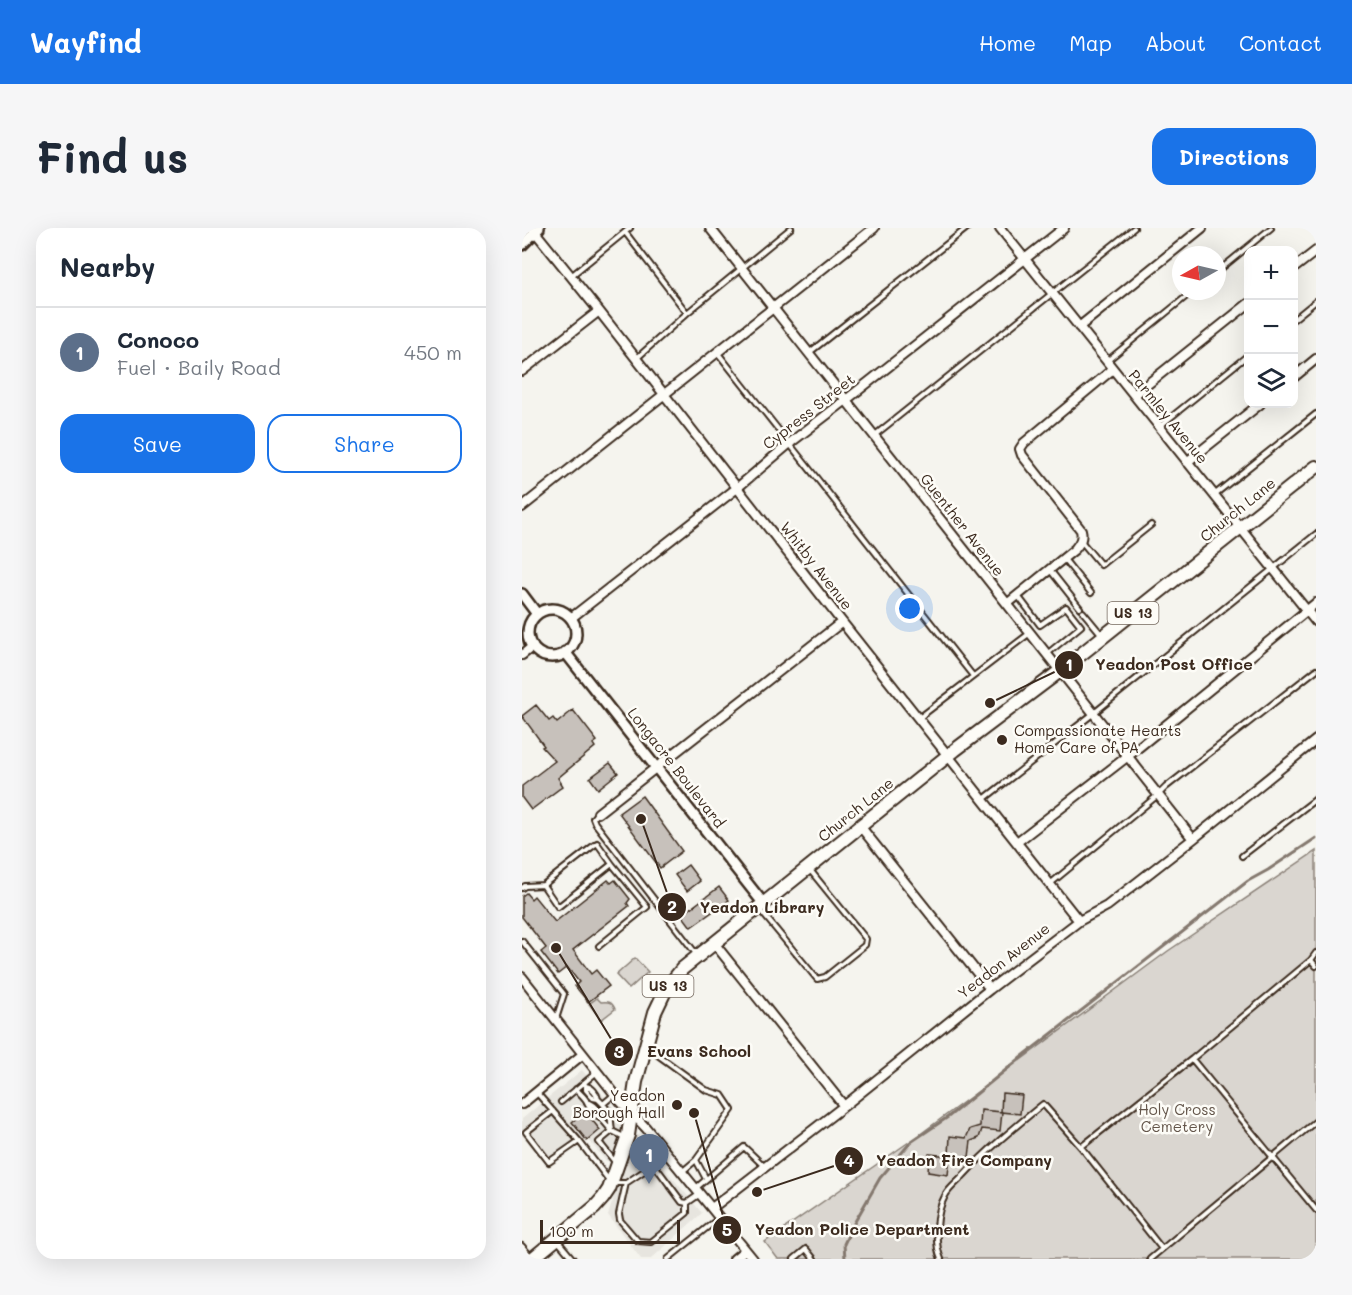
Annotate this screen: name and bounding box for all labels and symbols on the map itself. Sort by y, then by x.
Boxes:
north arrow [1172,246,1226,300]
street label: Parmley Avenue [1125,365,1213,468]
street label: Cypress Street [758,369,859,453]
street label: Guenther Avenue [916,469,1009,580]
street label: Church Lane [1195,473,1279,546]
street label: Whitby Avenue [776,517,858,614]
your location [895,594,924,623]
road number: US 13 [1108,602,1158,624]
callout: Yeadon Post Office [1054,648,1265,682]
text: 1 [1065,652,1073,676]
text: Yeadon Post Office [1095,653,1253,674]
street label: Longacre Boulevard [624,703,730,832]
place label: Compassionate Hearts Home Care of PA [1014,720,1181,757]
marker: Compassionate Hearts Home Care of PA [995,733,1009,747]
street label: Church Lane [813,773,897,846]
callout: Yeadon Library [657,890,836,924]
text: 2 [667,894,677,918]
text: Yeadon Library [700,896,825,917]
street label: Yeadon Avenue [953,918,1054,1003]
road number: US 13 [642,975,694,997]
callout: Evans School [604,1035,763,1069]
text: 3 [614,1039,625,1063]
text: Evans School [647,1040,751,1061]
place label: Yeadon Borough Hall [573,1085,665,1122]
marker: Yeadon Borough Hall [670,1098,684,1112]
park label: Holy Cross Cemetery [1138,1099,1216,1136]
pin: 1 [630,1134,668,1184]
callout: Yeadon Fire Company [834,1144,1064,1178]
text: 4 [843,1148,855,1172]
text: Yeadon Fire Company [876,1149,1052,1170]
callout: Yeadon Police Department [712,1213,981,1247]
scale bar [540,1217,680,1244]
text: 5 [722,1217,732,1241]
text: Yeadon Police Department [755,1218,969,1239]

